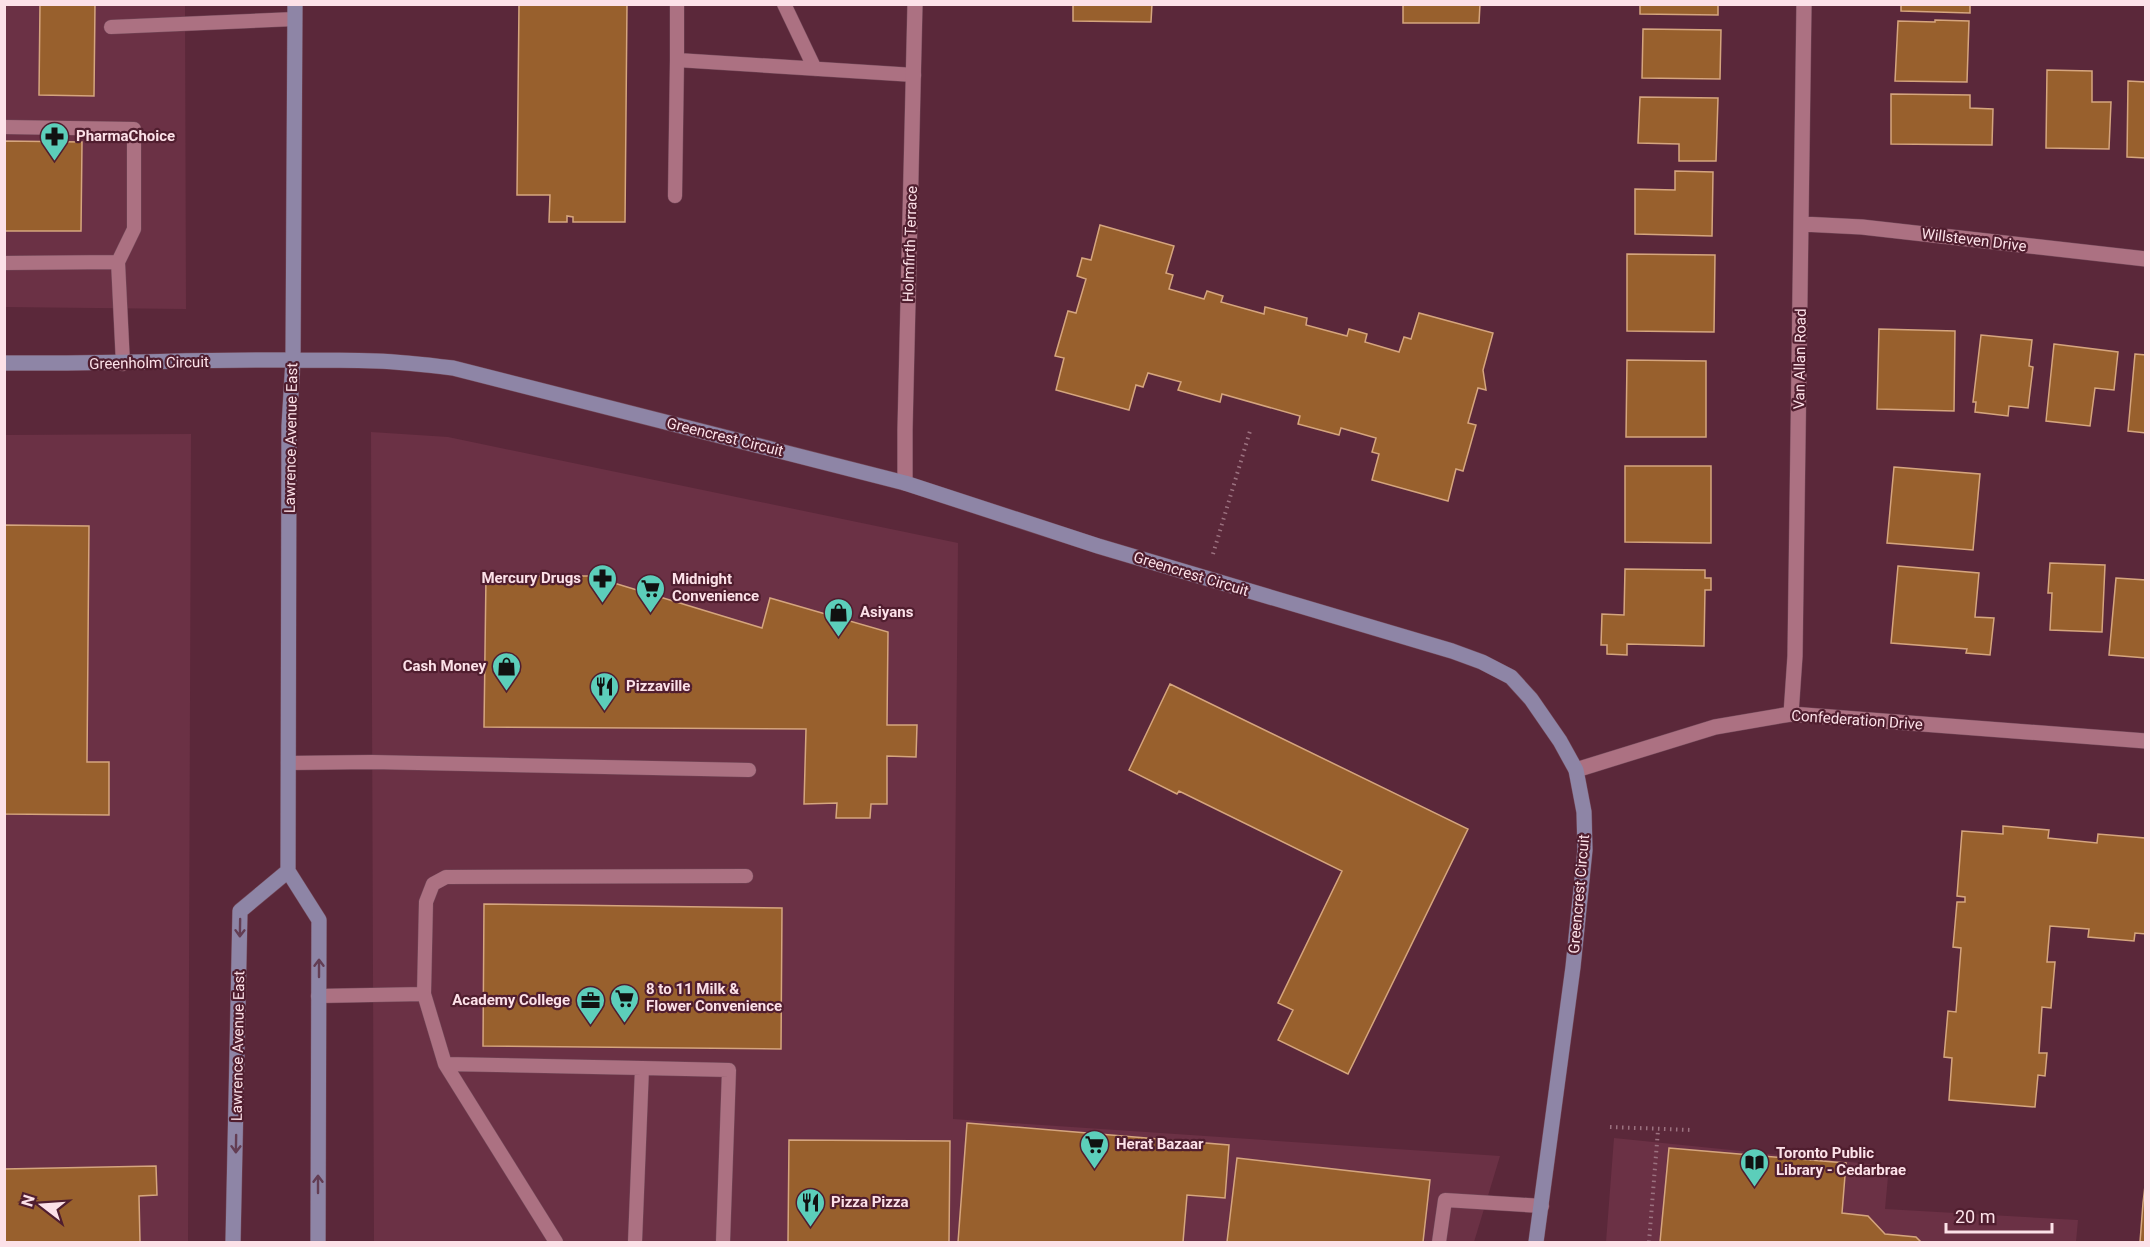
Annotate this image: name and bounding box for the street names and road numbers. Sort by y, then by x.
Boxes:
street label: Holmfirth Terrace [899,185,921,302]
street label: Willsteven Drive [1920,225,2028,255]
street label: Van Allan Road [1790,308,1810,410]
street label: Greenholm Circuit [89,353,209,373]
street label: Lawrence Avenue East [281,363,301,513]
street label: Greencrest Circuit [665,414,785,460]
street label: Greencrest Circuit [1131,548,1251,600]
street label: Confederation Drive [1791,706,1923,734]
street label: Greencrest Circuit [1565,834,1593,954]
street label: Lawrence Avenue East [228,971,248,1121]

